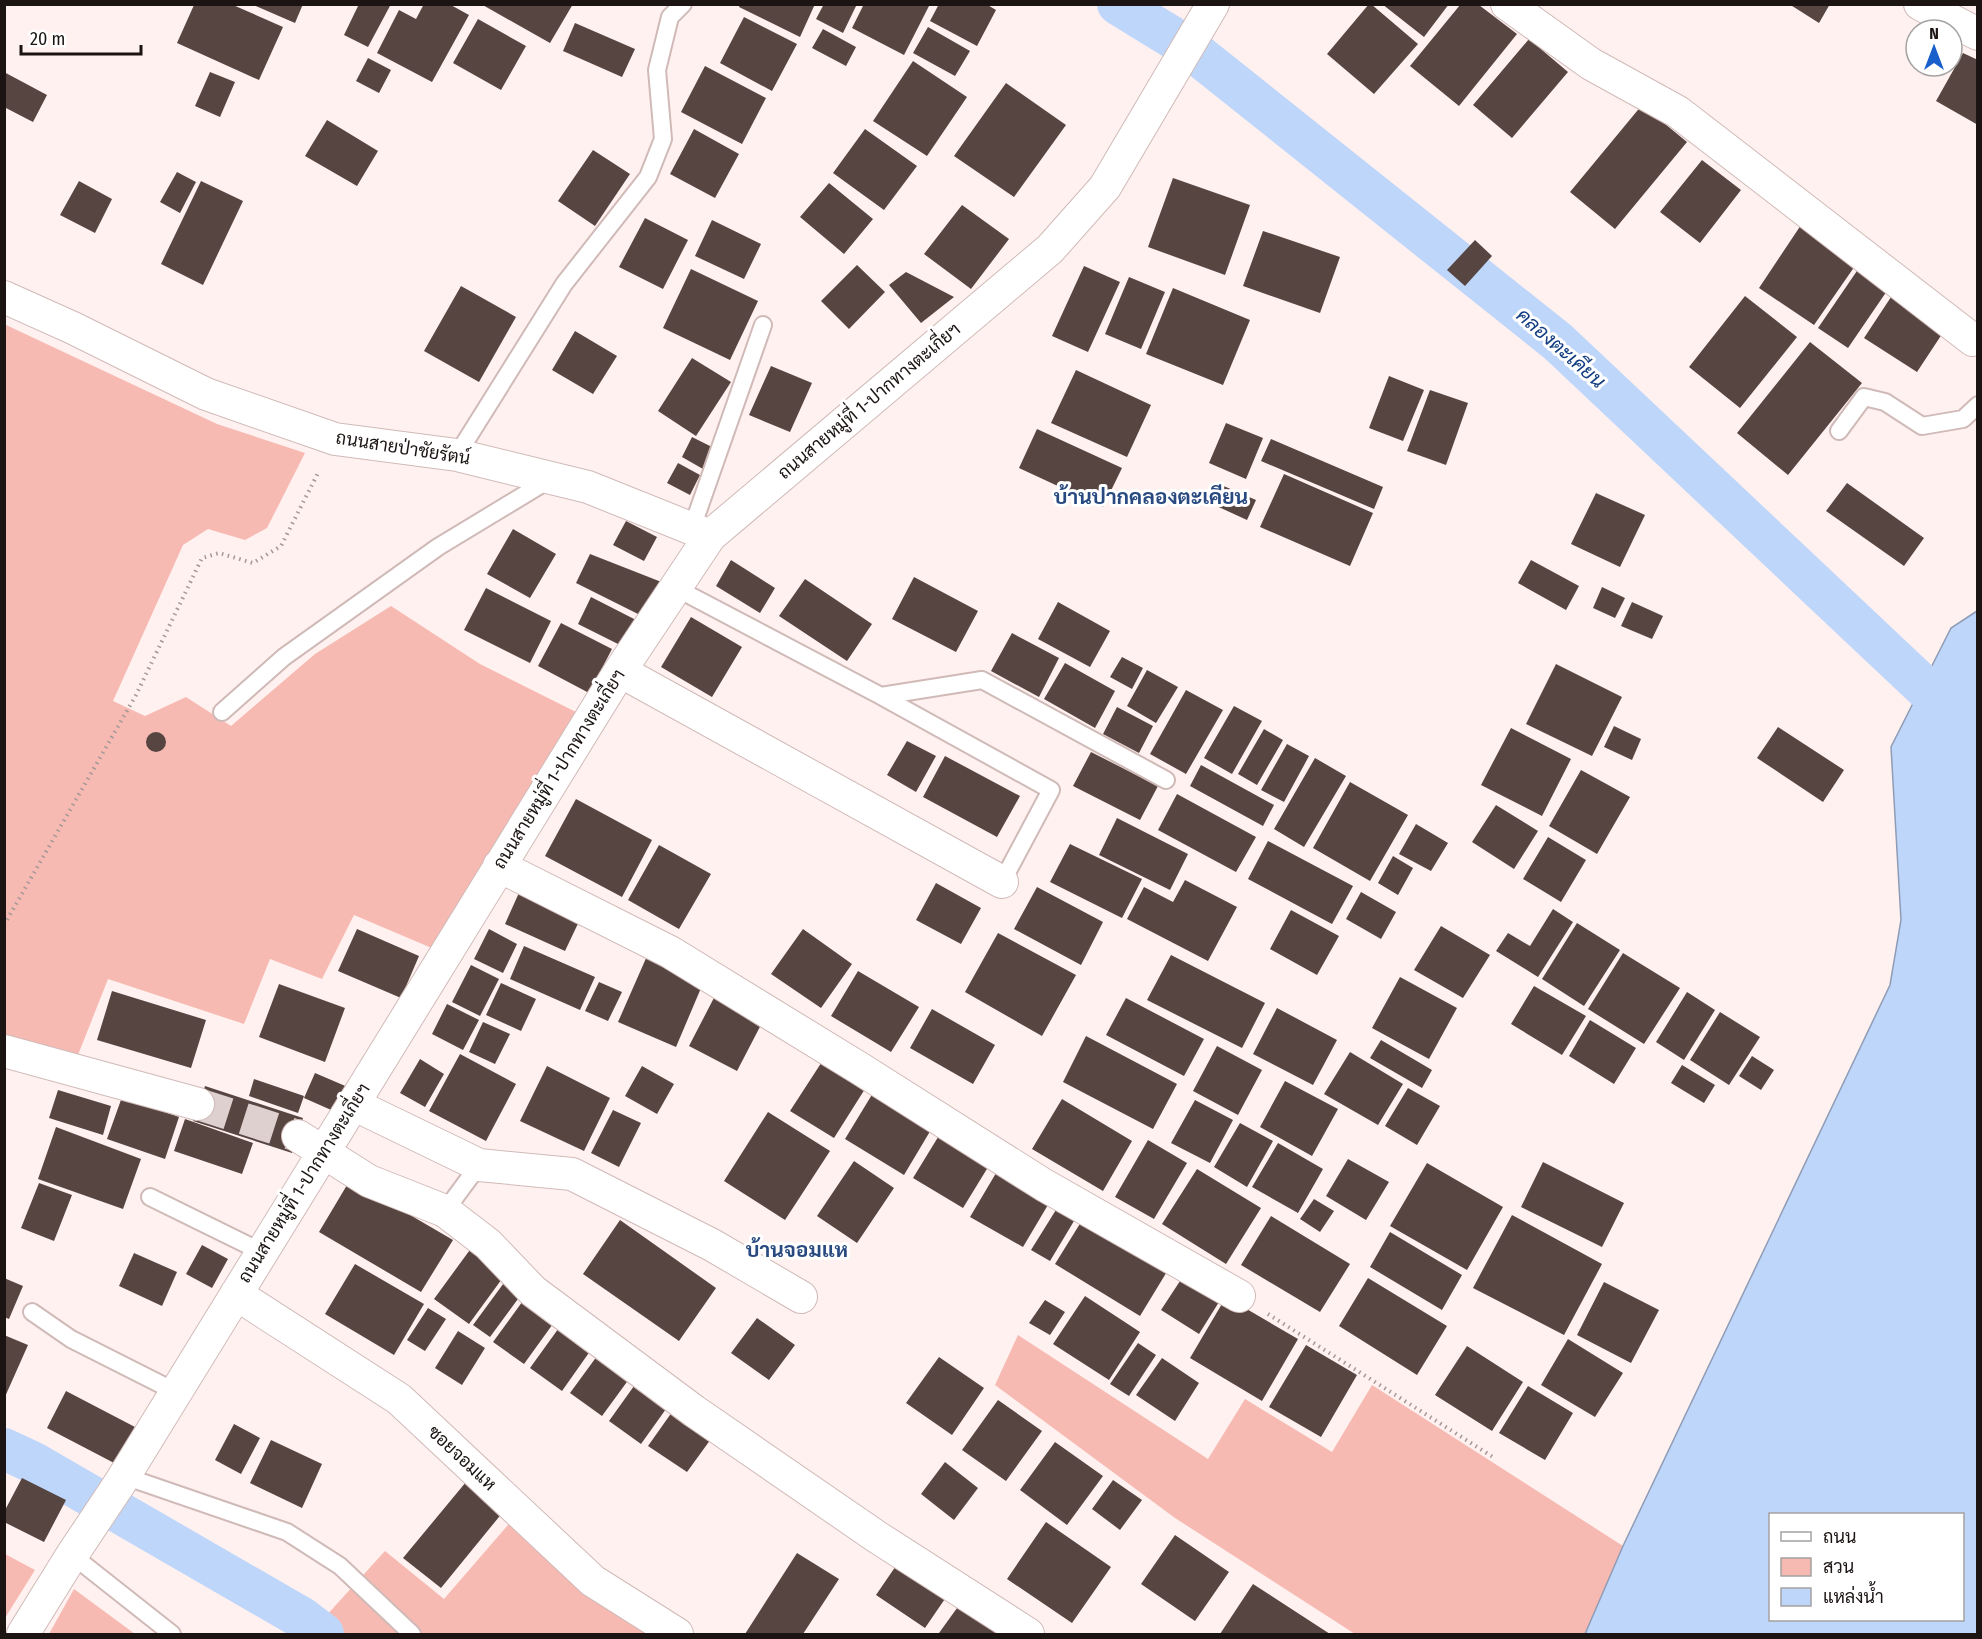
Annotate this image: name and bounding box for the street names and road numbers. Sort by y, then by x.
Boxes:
street label: ถนนสายหมู่ที่ 1-ปากทางตะเกี่ยฯ [770,314,966,485]
street label: ถนนสายป่าชัยรัตน์ [334,425,472,469]
street label: ถนนสายหมู่ที่ 1-ปากทางตะเกี่ยฯ [484,662,631,874]
street label: ถนนสายหมู่ที่ 1-ปากทางตะเกี่ยฯ [229,1076,376,1288]
street label: ซอยจอมแห [423,1421,501,1495]

